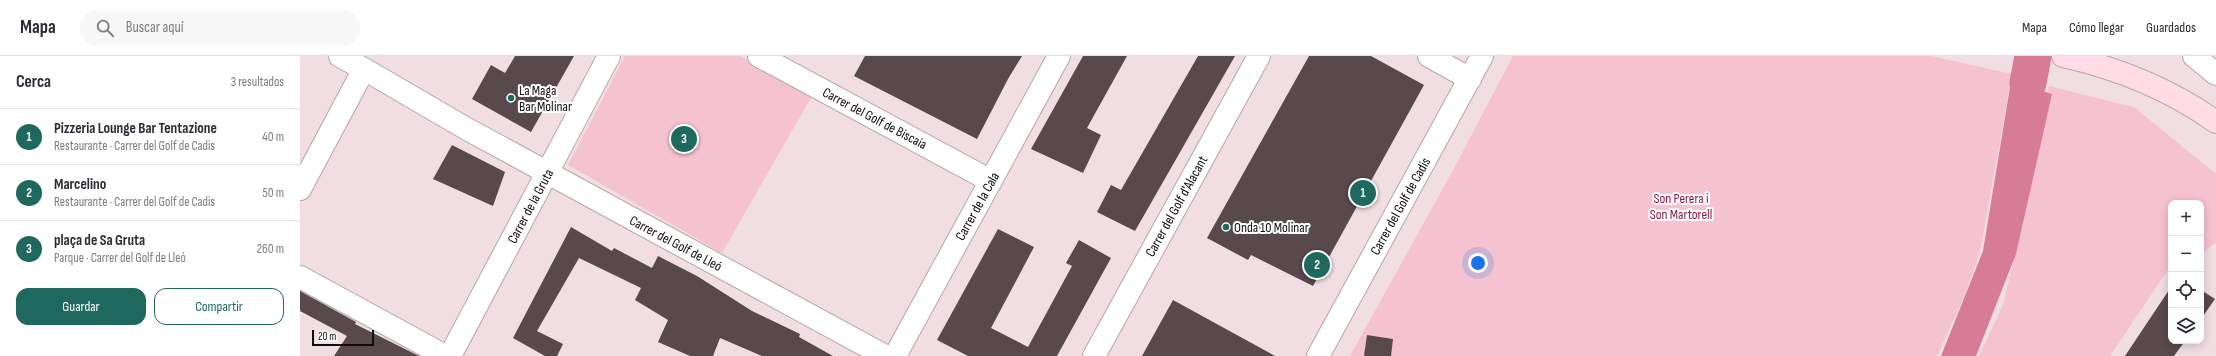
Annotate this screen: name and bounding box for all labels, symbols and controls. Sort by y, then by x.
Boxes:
search box [80,10,360,46]
text: Mapa [20,16,56,39]
icon: search [94,17,116,39]
text: Buscar aquí [126,18,183,37]
text: Mapa [2022,19,2047,36]
text: Cómo llegar [2069,19,2124,36]
text: Guardados [2146,19,2196,36]
text: Cerca [16,72,51,92]
text: 3 resultados [231,74,284,90]
place label: La Maga Bar Molinar [519,82,572,115]
street label: Carrer del Golf de Biscaia [820,84,930,153]
marker: La Maga Bar Molinar [506,93,516,103]
text: Pizzeria Lounge Bar Tentazione [54,119,217,138]
pin: 3 [671,124,697,154]
text: 1 [26,129,32,145]
text: 40 m [262,129,284,145]
text: Restaurante · Carrer del Golf de Cadis [54,138,215,154]
street label: Carrer del Golf d'Alacant [1142,153,1211,260]
street label: Carrer del Golf de Cadis [1367,155,1434,258]
street label: Carrer de la Gruta [504,166,557,246]
street label: Carrer de la Cala [952,169,1003,243]
text: Marcelino [54,175,106,194]
pin: 1 [1350,178,1376,208]
text: 2 [26,185,32,201]
text: 50 m [263,185,284,201]
park label: Son Perera i Son Martorell [1650,190,1712,223]
text: Restaurante · Carrer del Golf de Cadis [54,194,215,210]
map controls [2168,200,2204,344]
button: + [2168,200,2204,236]
street label: Carrer del Golf de Lleó [627,212,725,275]
place label: Onda 10 Molinar [1234,219,1309,236]
marker: Onda 10 Molinar [1221,222,1231,232]
text: plaça de Sa Gruta [54,231,145,250]
button: − [2168,236,2204,272]
text: 3 [26,241,32,257]
text: 260 m [257,241,284,257]
text: Parque · Carrer del Golf de Lleó [54,250,186,266]
pin: 2 [1304,250,1330,280]
your location [1468,253,1488,273]
button: locate [2168,272,2204,308]
button: Guardar [16,288,146,325]
button: Compartir [154,288,284,325]
button: layers [2168,308,2204,344]
scale bar [312,328,374,347]
text: 20 m [318,330,336,343]

